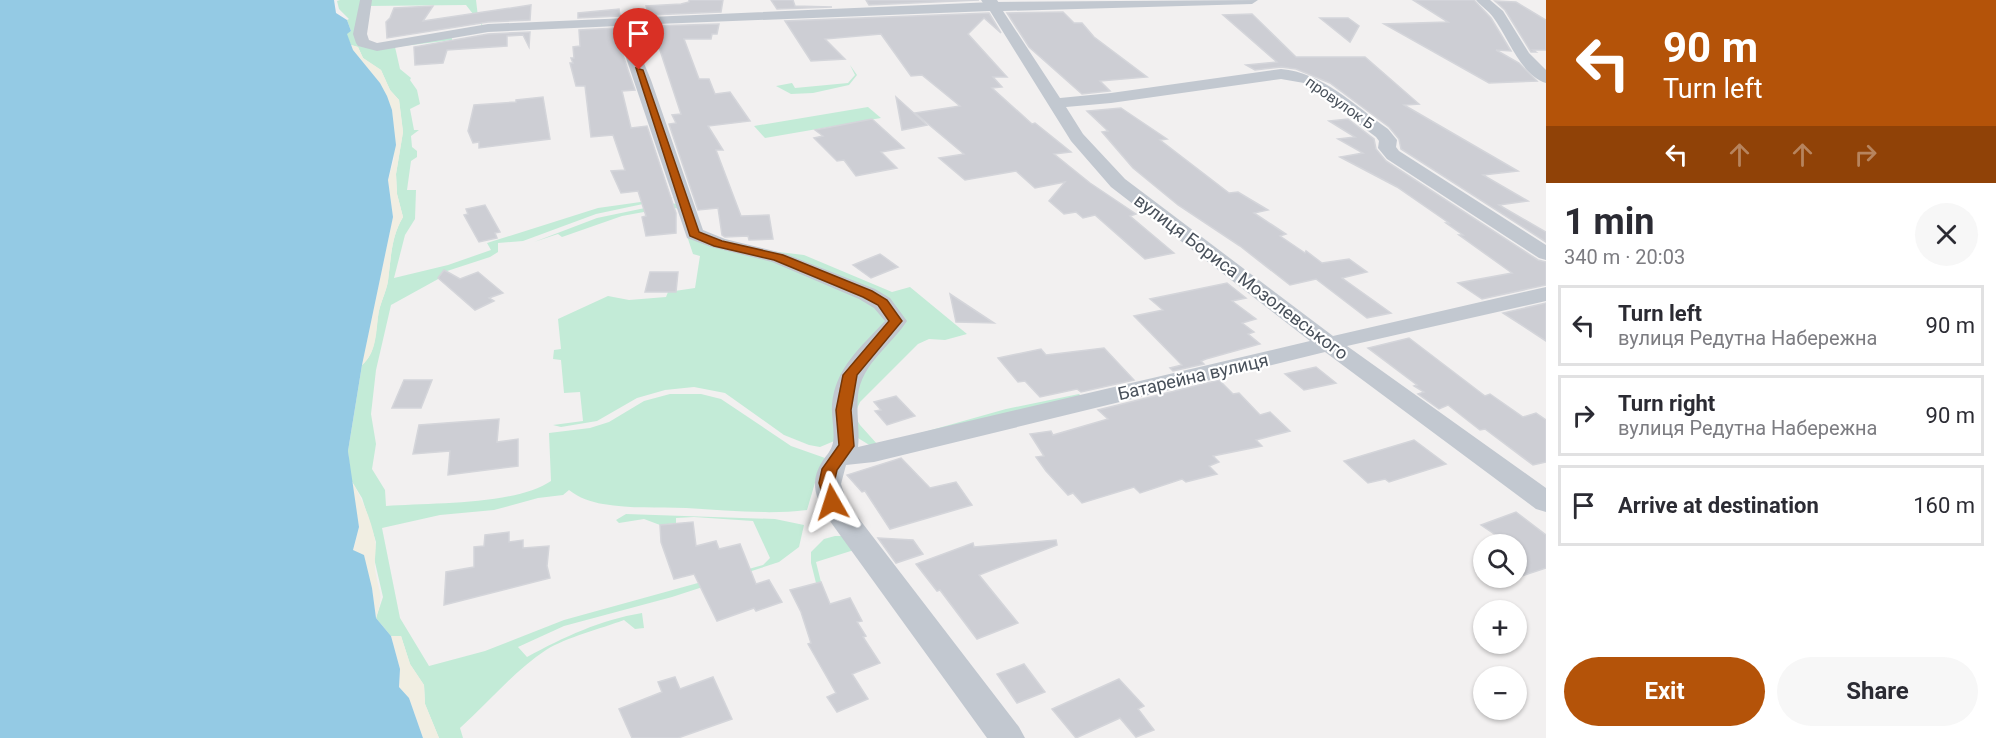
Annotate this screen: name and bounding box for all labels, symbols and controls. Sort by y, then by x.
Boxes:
pin [613,8,664,70]
icon: arrive [622,17,655,50]
text: 90 m [1663,23,1758,72]
icon: left [1564,24,1642,102]
street label: провулок Б [1302,73,1378,133]
text: Turn left [1663,73,1763,105]
icon: left [1660,138,1693,171]
icon: ahead [1723,138,1756,171]
icon: ahead [1786,138,1819,171]
icon: right [1849,138,1882,171]
street label: вулиця Бориса Мозолевського [1130,189,1352,364]
text: 1 min [1564,201,1655,243]
button: close [1915,203,1978,266]
text: 340 m · 20:03 [1564,245,1685,269]
text: Turn left [1618,301,1702,326]
icon: left [1567,309,1600,342]
text: 90 m [1926,313,1975,338]
text: вулиця Редутна Набережна [1618,326,1877,350]
street label: Батарейна вулиця [1116,349,1270,404]
text: Turn right [1618,391,1715,416]
icon: right [1567,399,1600,432]
text: 90 m [1926,403,1975,428]
text: вулиця Редутна Набережна [1618,416,1877,440]
position arrow [800,470,864,534]
icon: arrive [1567,489,1600,522]
text: Arrive at destination [1618,493,1819,518]
text: 160 m [1913,493,1975,518]
map controls [1473,534,1527,720]
button: search [1473,534,1527,588]
button: + [1473,600,1527,654]
button: Exit [1564,657,1765,726]
button: Share [1777,657,1978,726]
button: − [1473,666,1527,720]

